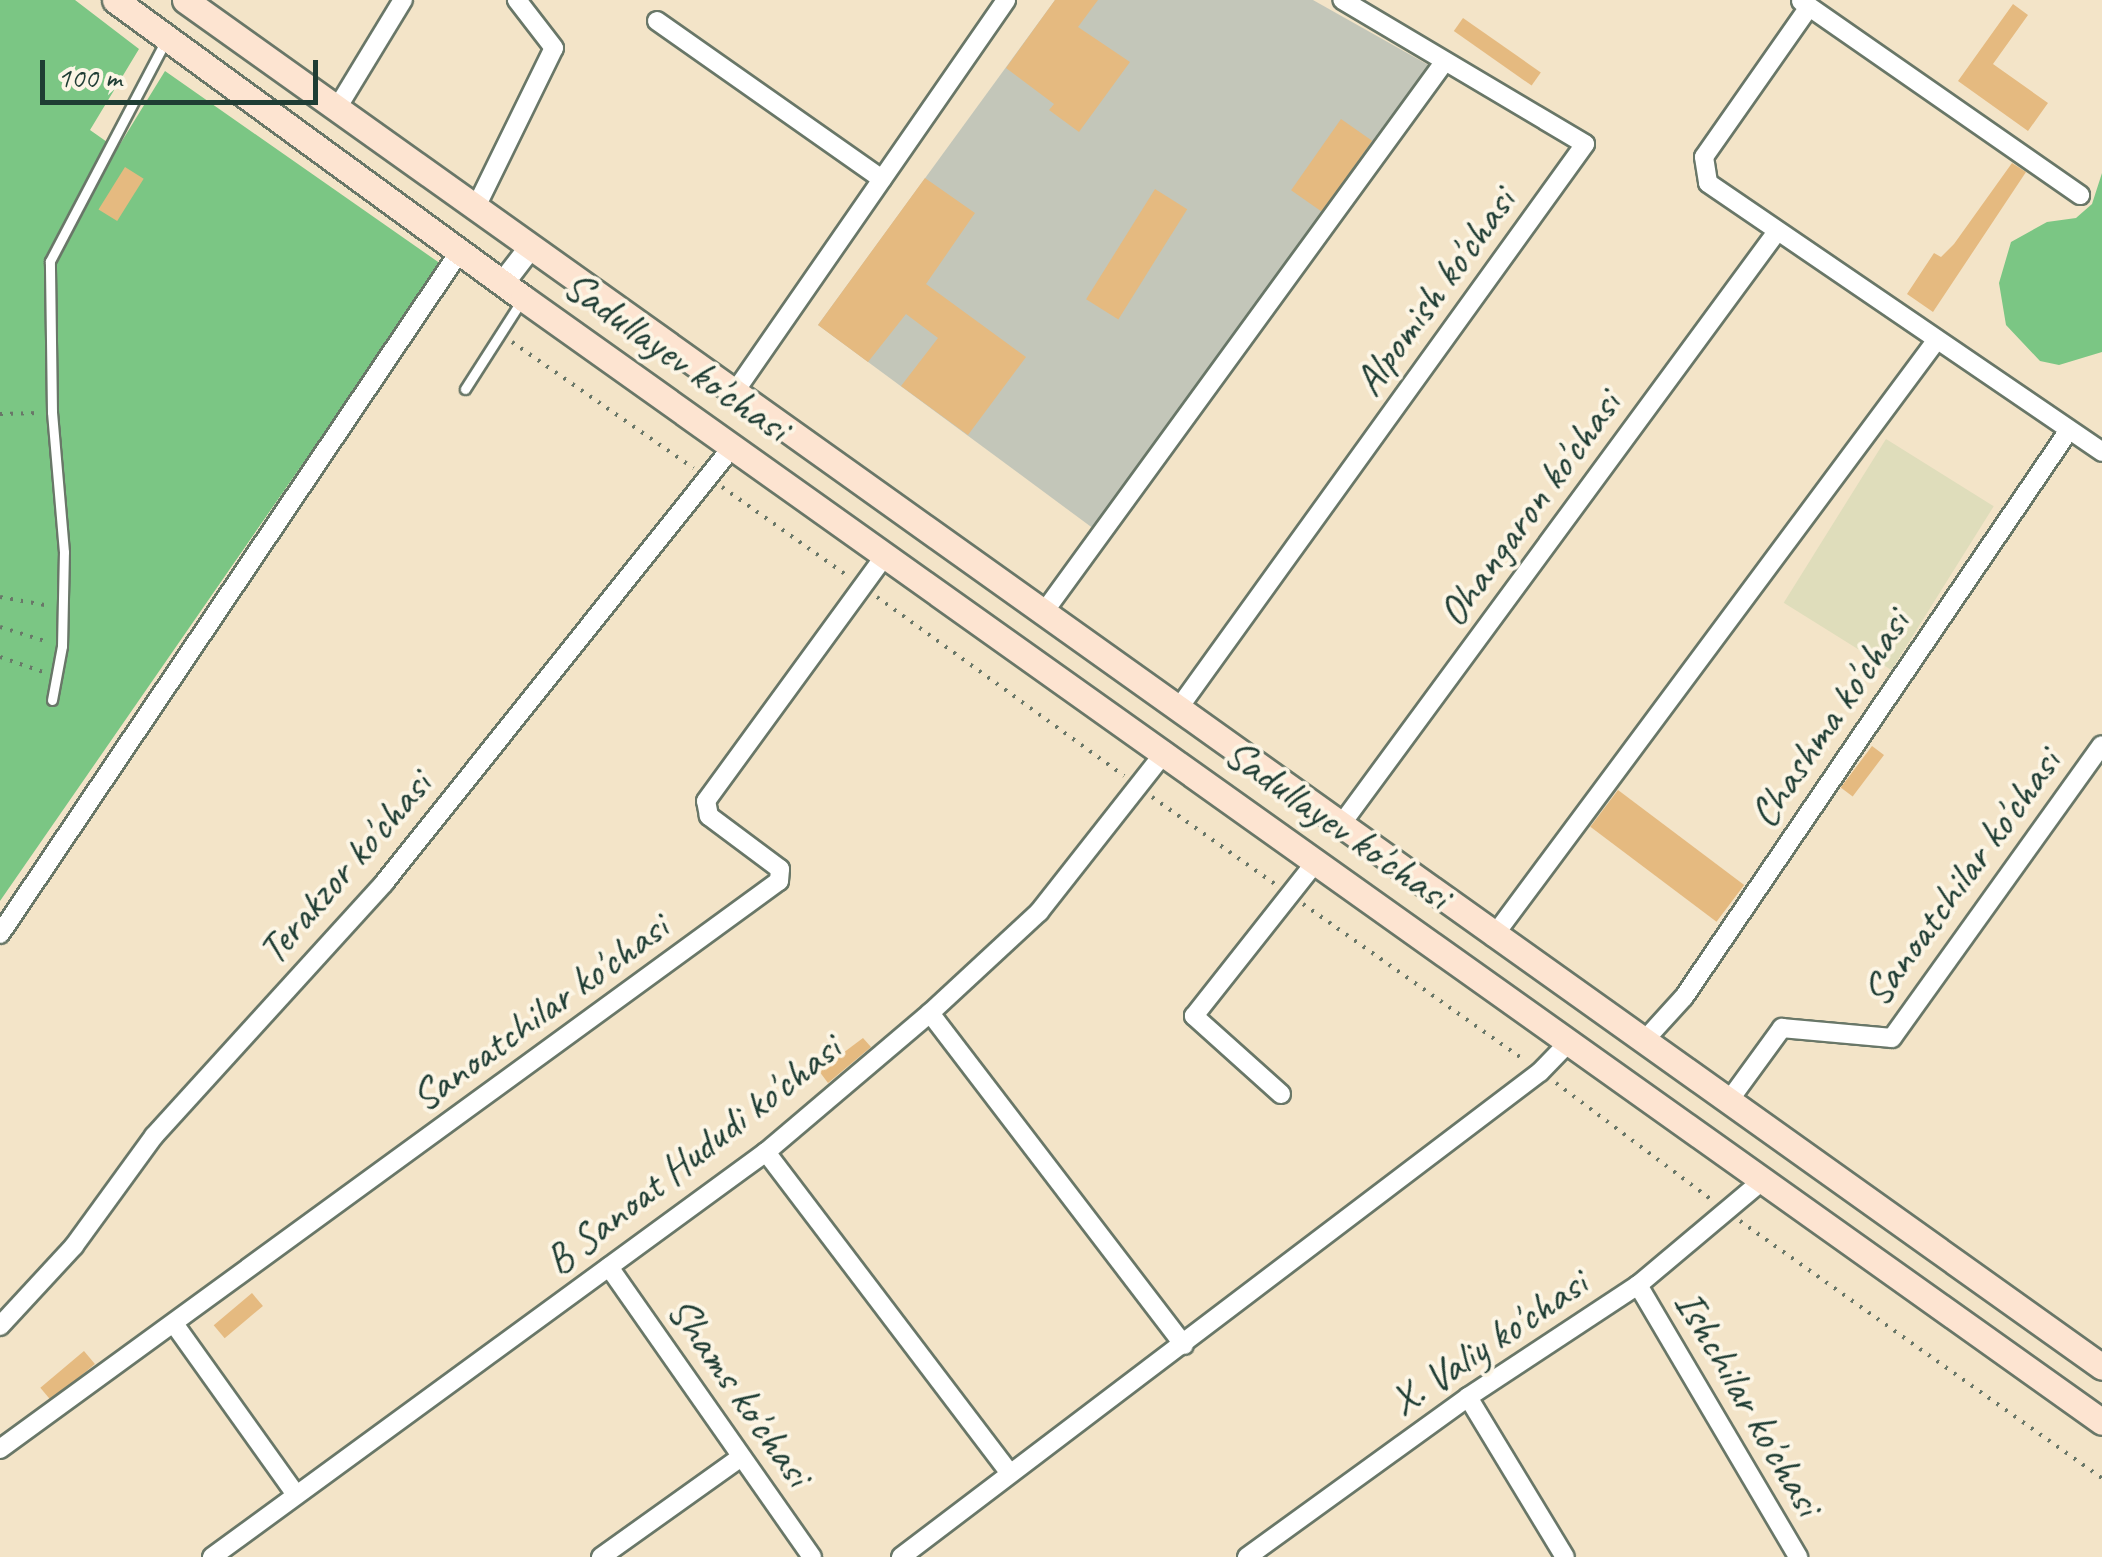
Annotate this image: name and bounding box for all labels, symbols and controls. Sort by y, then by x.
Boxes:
scale bar [45,40,322,102]
text: 100 m [57,58,122,96]
street label: Alpomish ko'chasi [1343,179,1527,405]
street label: Sadullayev ko'chasi [553,261,799,453]
street label: Ohangaron ko'chasi [1428,381,1632,637]
street label: Chashma ko'chasi [1739,601,1921,837]
street label: Sadullayev ko'chasi [1214,729,1460,921]
street label: Sanoatchilar ko'chasi [1852,740,2072,1016]
street label: Terakzor ko'chasi [247,761,443,975]
street label: Sanoatchilar ko'chasi [402,903,678,1123]
street label: B Sanoat Hududi ko'chasi [535,1024,851,1286]
street label: X. Valiy ko'chasi [1381,1259,1597,1427]
street label: Ishchilar ko'chasi [1663,1281,1833,1525]
street label: Shams ko'chasi [655,1288,823,1496]

